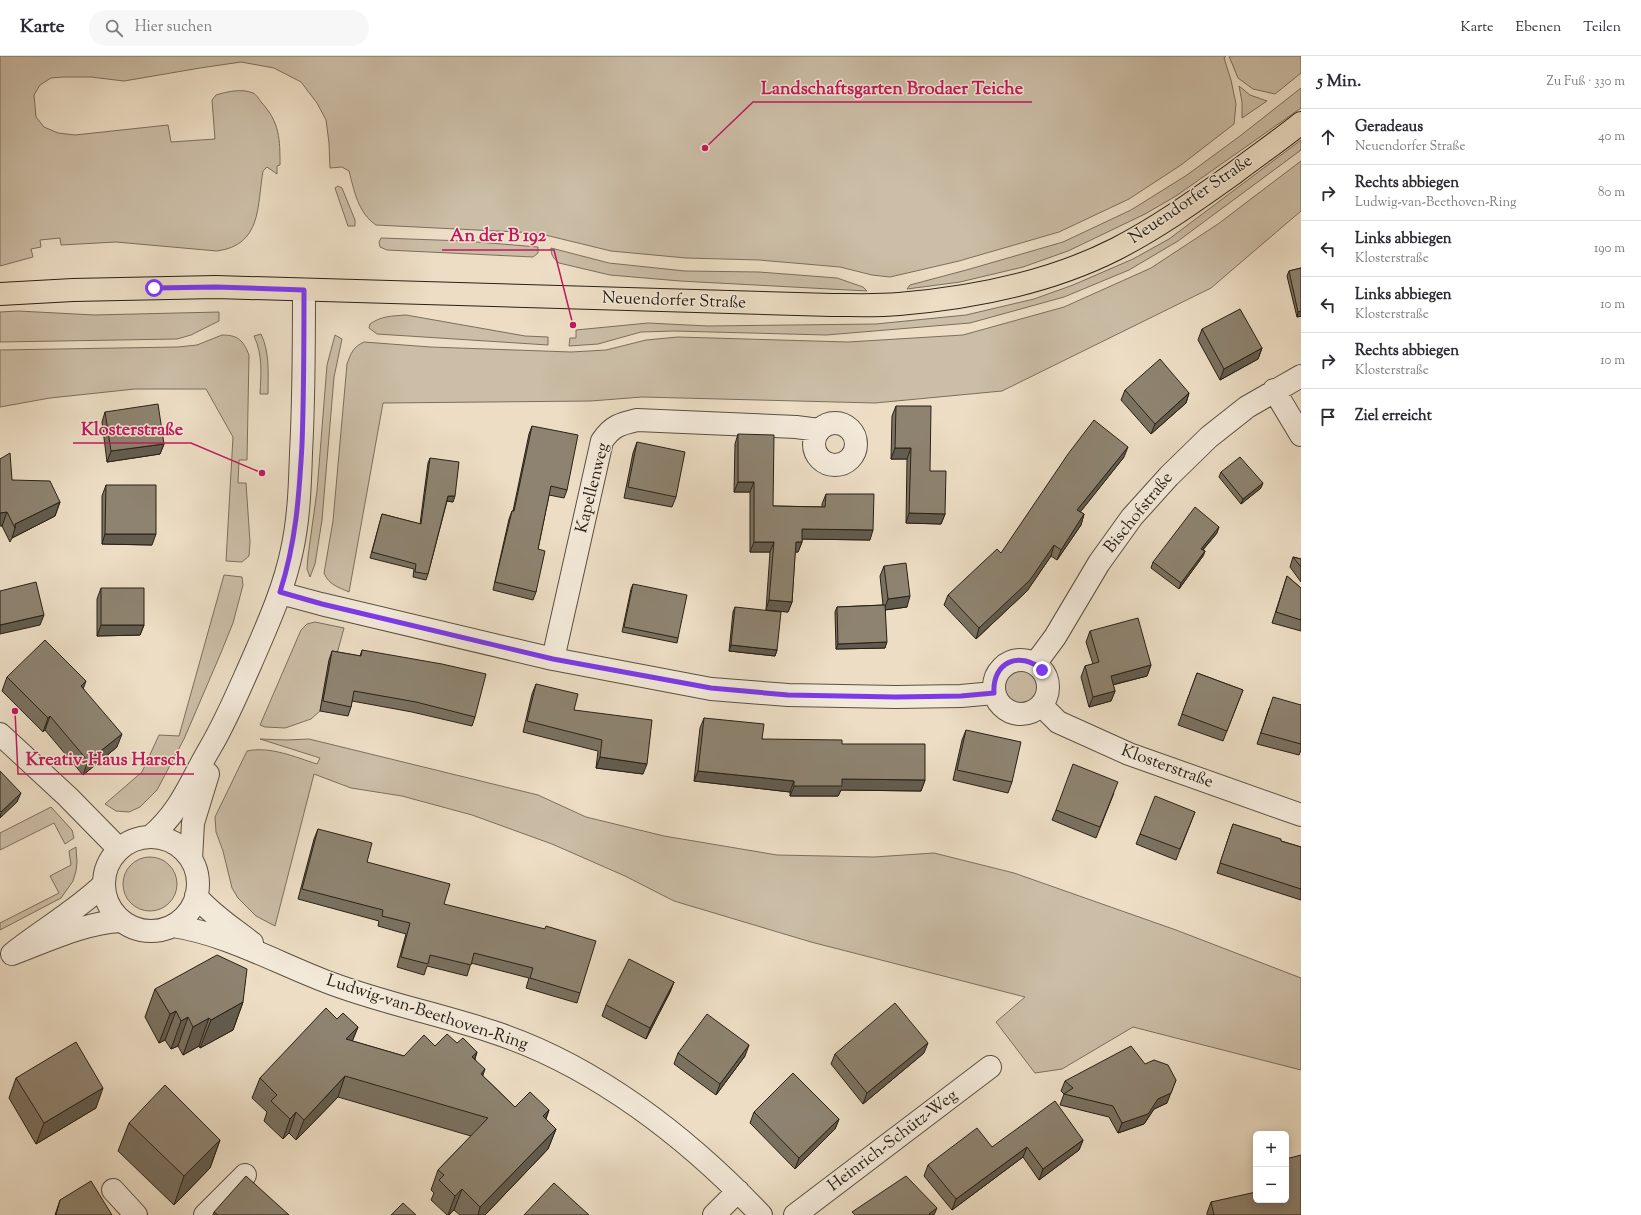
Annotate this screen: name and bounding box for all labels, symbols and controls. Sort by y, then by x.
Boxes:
search box [89,10,369,46]
text: Karte [20,14,65,41]
icon: search [103,17,125,39]
text: Hier suchen [135,17,212,38]
text: Karte [1461,18,1494,38]
text: Ebenen [1516,18,1561,38]
text: Teilen [1583,18,1621,38]
text: 5 Min. [1317,70,1361,94]
callout: Landschaftsgarten Brodaer Teiche [753,72,1032,102]
text: Zu Fuß · 330 m [1546,73,1625,91]
text: Landschaftsgarten Brodaer Teiche [761,77,1024,103]
text: Geradeaus [1355,117,1423,138]
icon: ahead [1317,126,1339,148]
text: 40 m [1598,128,1625,146]
text: Neuendorfer Straße [1355,138,1465,156]
street label: Neuendorfer Straße [1124,150,1258,250]
text: Rechts abbiegen [1355,173,1459,194]
icon: right [1317,182,1339,204]
text: 80 m [1598,184,1625,202]
text: Ludwig-van-Beethoven-Ring [1355,194,1516,212]
callout: An der B 192 [442,220,554,250]
text: An der B 192 [450,224,547,250]
text: Links abbiegen [1355,229,1452,250]
icon: left [1317,238,1339,260]
text: 190 m [1594,240,1625,258]
text: Klosterstraße [1355,250,1429,268]
route start [145,279,163,297]
text: Links abbiegen [1355,285,1452,306]
street label: Neuendorfer Straße [601,286,747,316]
icon: left [1317,294,1339,316]
text: 10 m [1600,296,1625,314]
text: Klosterstraße [1355,306,1429,324]
text: Rechts abbiegen [1355,341,1459,362]
icon: right [1317,350,1339,372]
text: 10 m [1600,352,1625,370]
text: Klosterstraße [1355,362,1429,380]
icon: arrive [1317,406,1339,428]
text: Ziel erreicht [1355,406,1432,427]
callout: Klosterstraße [73,413,191,443]
text: Klosterstraße [81,418,184,444]
street label: Kapellenweg [570,440,616,536]
street label: Bischofstraße [1099,467,1179,559]
route end [1033,661,1051,679]
street label: Klosterstraße [1118,739,1217,795]
callout: Kreativ-Haus Harsch [18,744,194,774]
text: Kreativ-Haus Harsch [26,748,187,774]
street label: Ludwig-van-Beethoven-Ring [323,969,531,1057]
street label: Heinrich-Schütz-Weg [823,1084,963,1198]
map controls [1253,1131,1289,1203]
button: + [1253,1131,1289,1167]
button: − [1253,1167,1289,1203]

